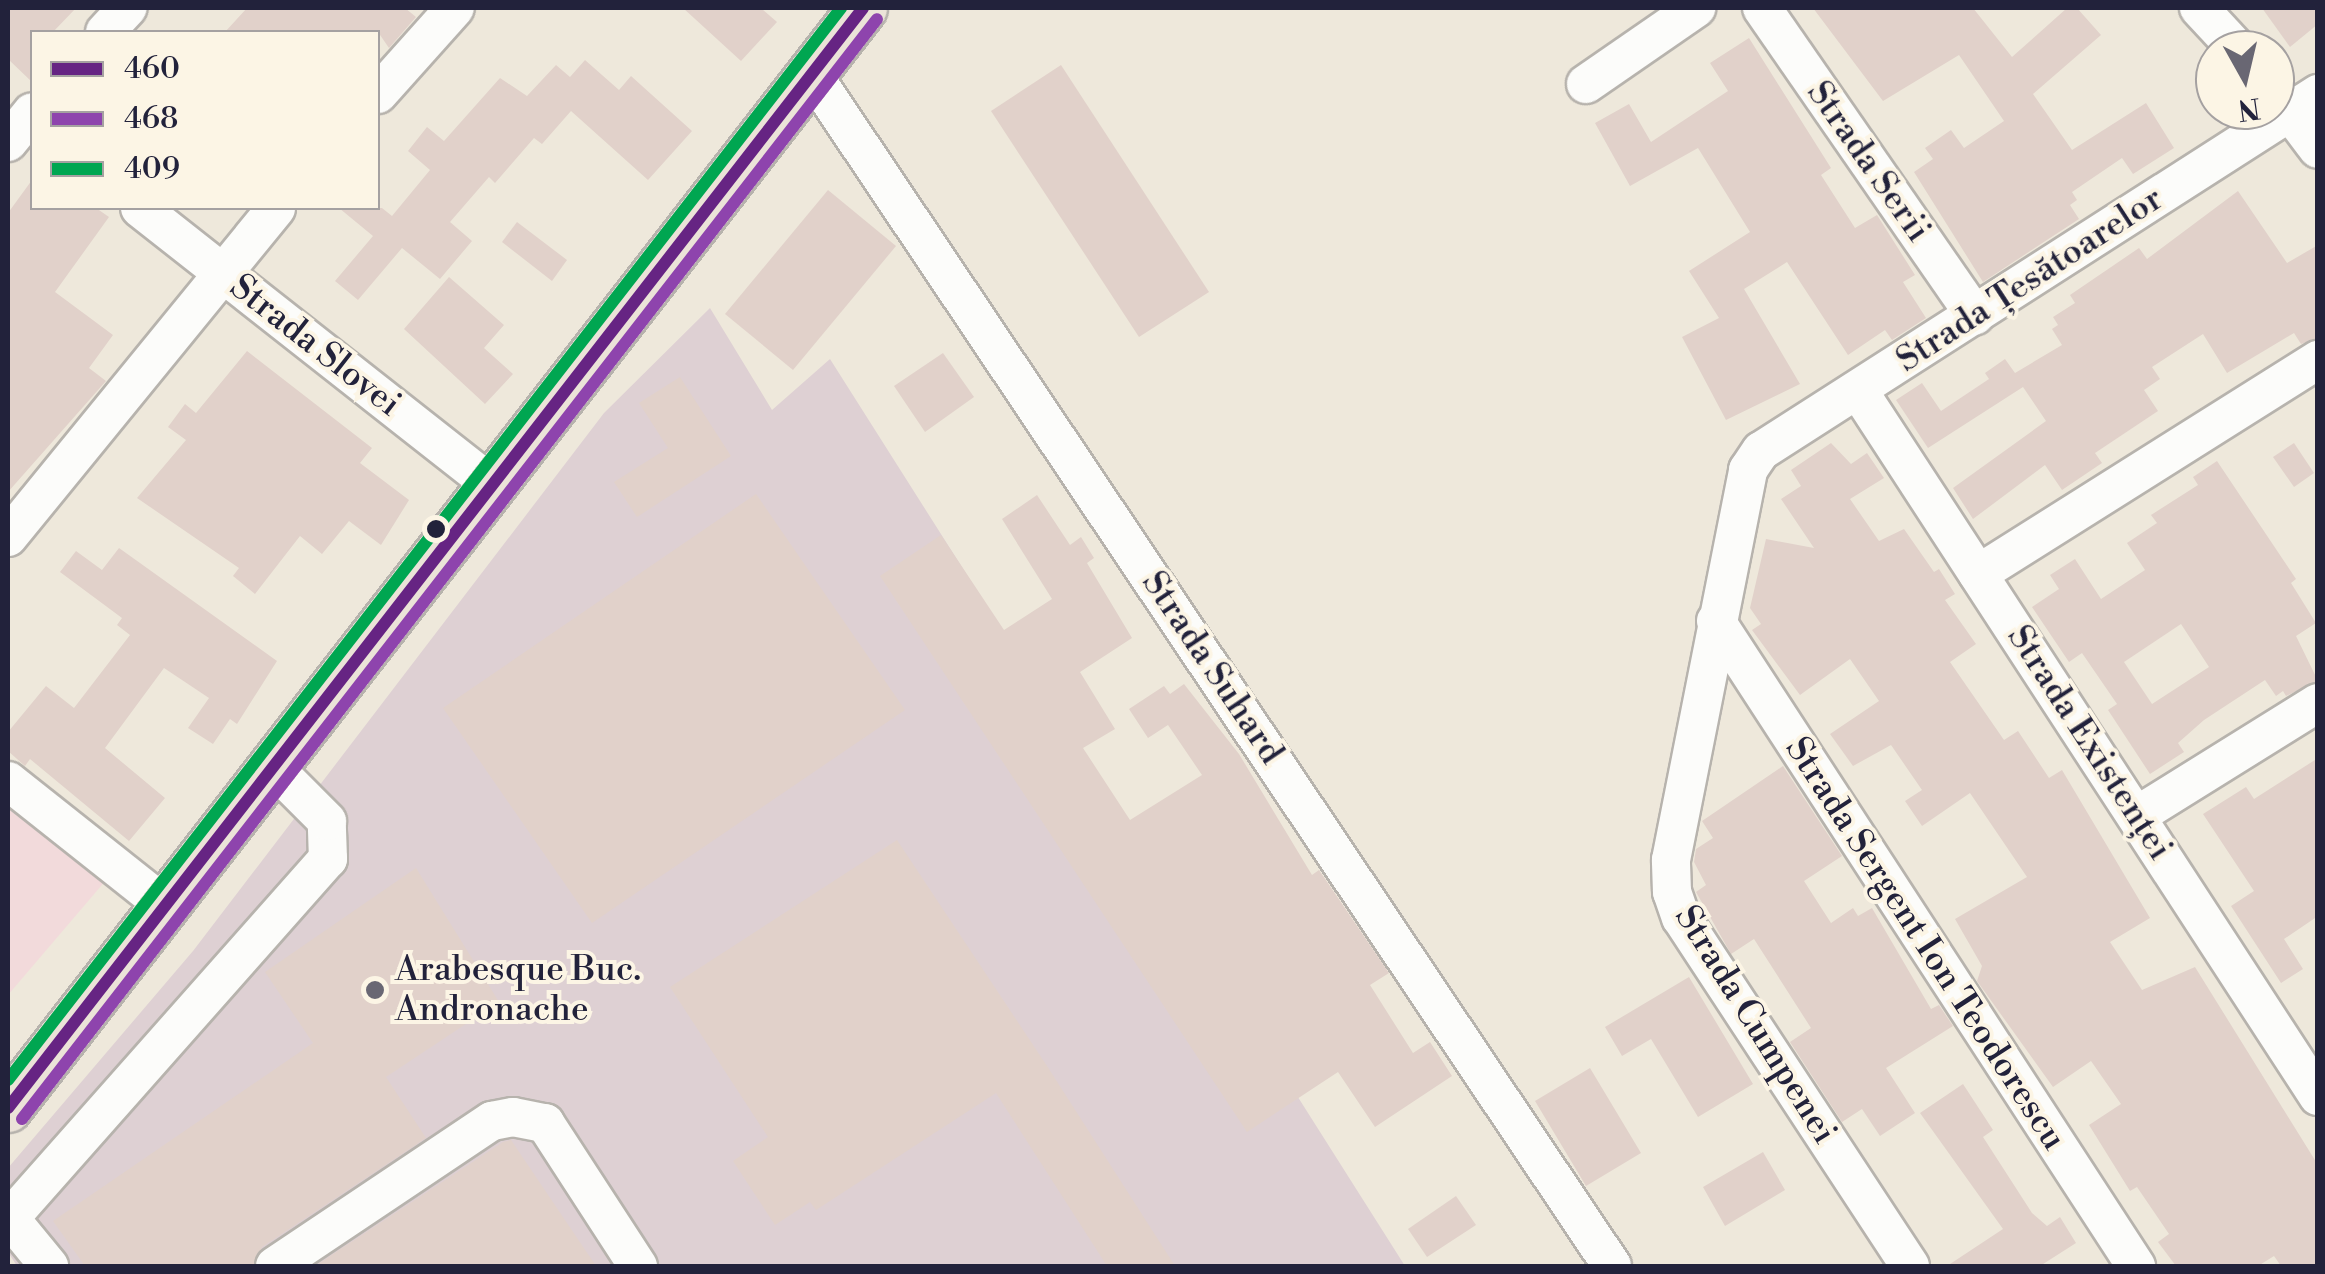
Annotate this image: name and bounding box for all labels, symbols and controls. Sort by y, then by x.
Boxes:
legend [30,30,380,210]
north arrow [2195,30,2295,130]
text: 460 [124,50,180,88]
street label: Strada Serii [1797,74,1939,250]
text: N [2236,89,2262,127]
text: 468 [124,100,178,138]
text: 409 [124,150,180,188]
street label: Strada Țesătoarelor [1889,178,2171,382]
street label: Strada Slovei [221,266,409,426]
unlabelled marker [426,519,446,539]
street label: Strada Suhard [1132,564,1292,772]
street label: Strada Existenței [1998,618,2180,868]
street label: Strada Sergent Ion Teodorescu [1776,730,2074,1158]
street label: Strada Cumpenei [1665,898,1845,1152]
place label: Arabesque Buc. Andronache [395,949,641,1031]
marker: Arabesque Buc. Andronache [364,979,386,1001]

